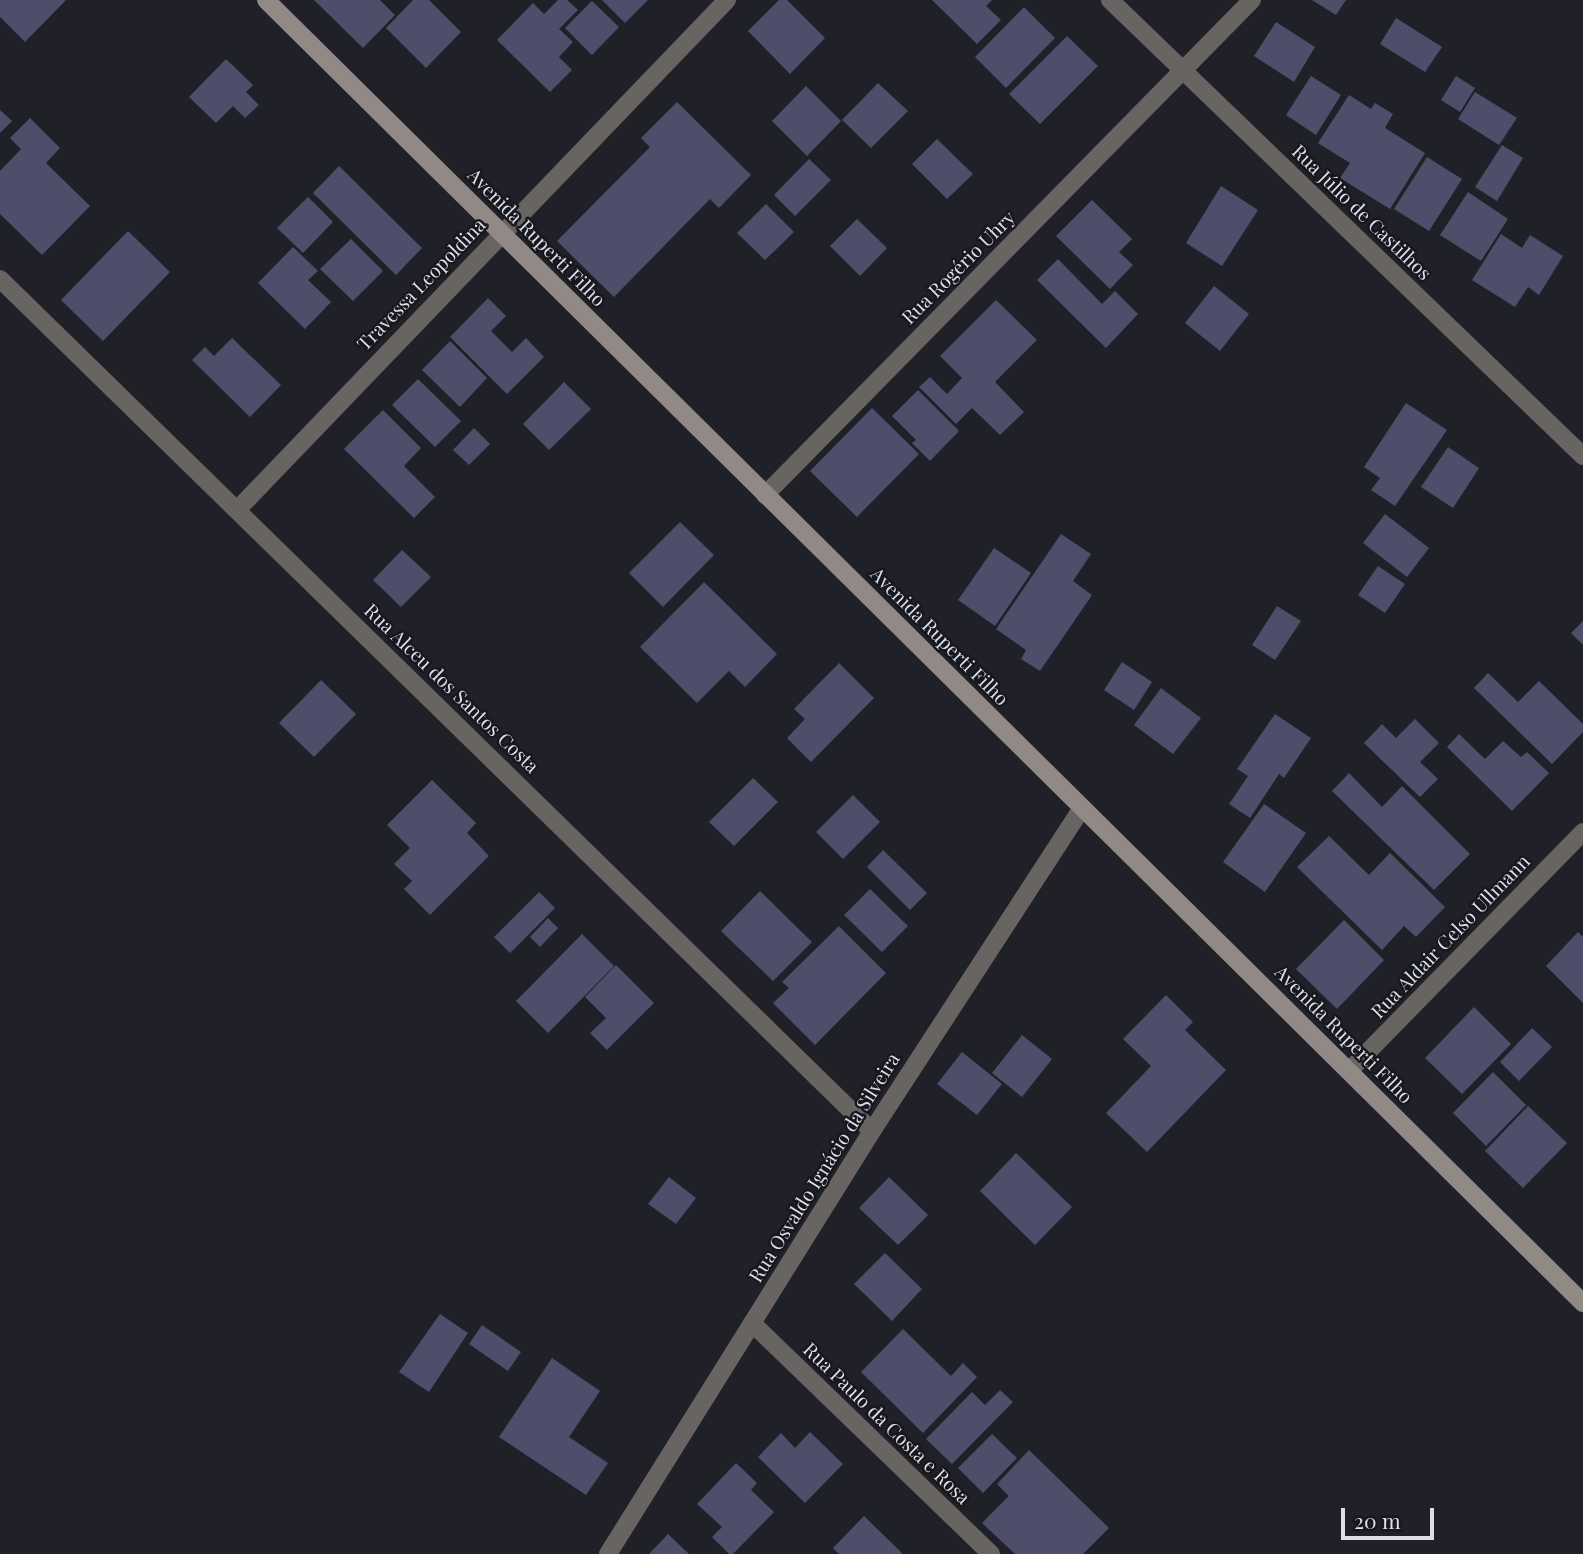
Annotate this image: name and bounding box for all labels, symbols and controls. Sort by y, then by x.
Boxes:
street label: Rua Júlio de Castilhos [1287,141,1435,285]
street label: Avenida Ruperti Filho [462,164,610,312]
street label: Rua Rogério Uhry [898,207,1020,329]
street label: Travessa Leopoldina [353,214,491,356]
street label: Avenida Ruperti Filho [865,563,1013,711]
street label: Rua Alceu dos Santos Costa [359,600,543,778]
street label: Rua Aldair Celso Ullmann [1367,851,1535,1023]
street label: Avenida Ruperti Filho [1269,961,1417,1109]
street label: Rua Osvaldo Ignácio da Silveira [745,1049,905,1287]
street label: Rua Paulo da Costa e Rosa [798,1338,974,1510]
scale bar [1345,1494,1438,1538]
text: 20 m [1354,1506,1401,1534]

